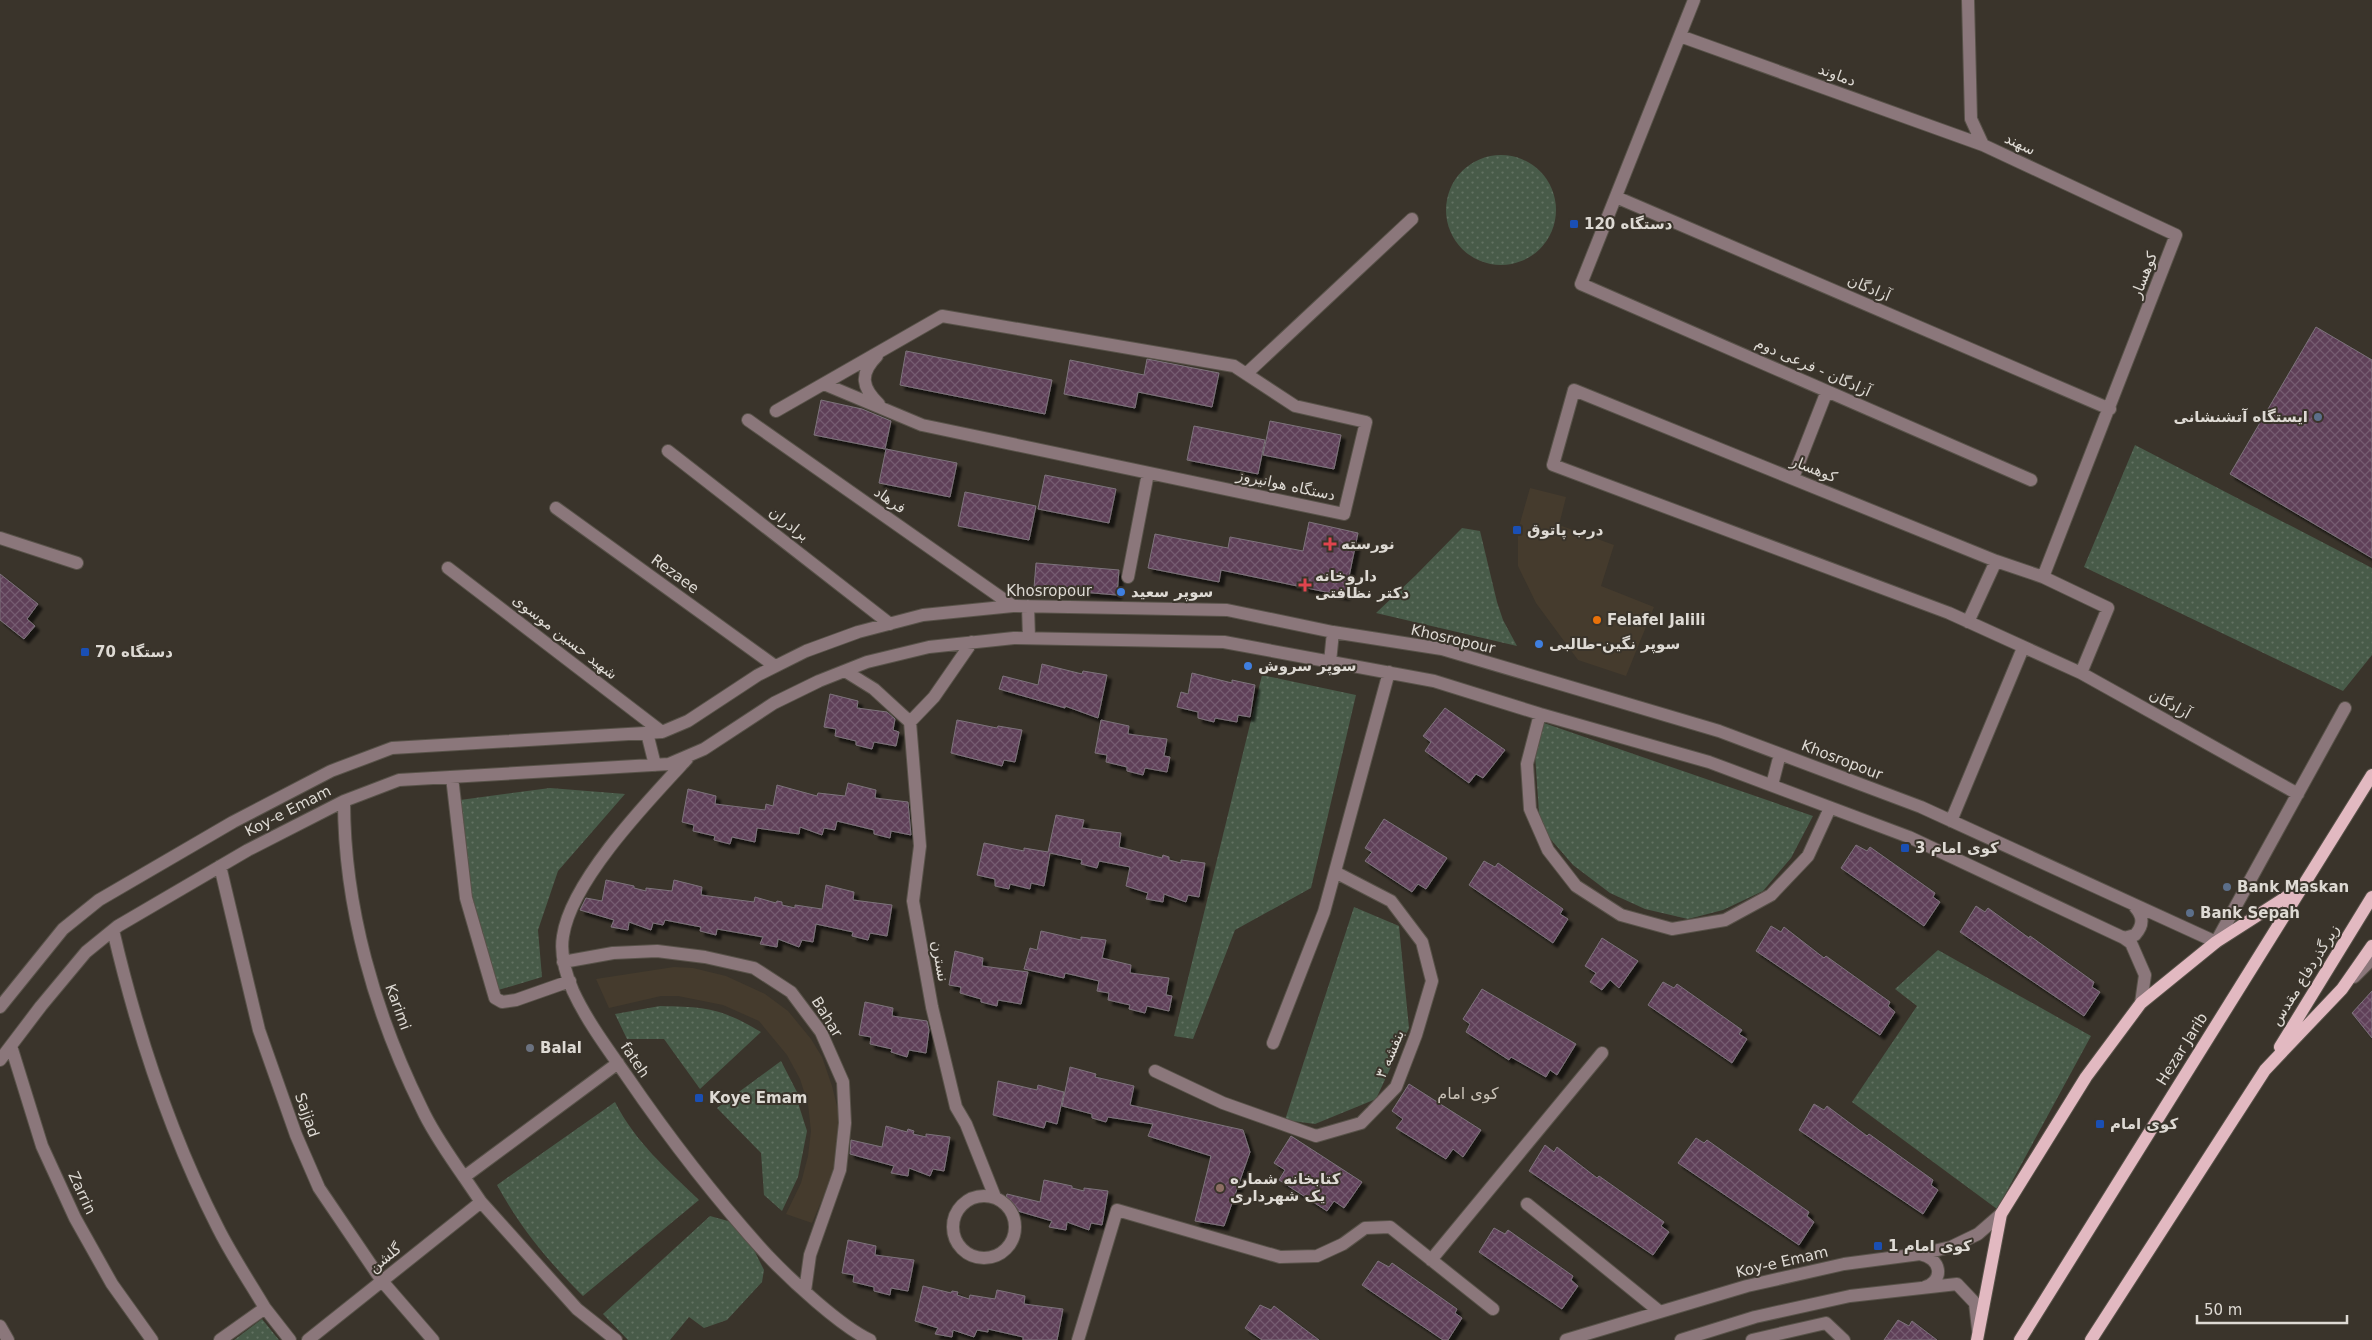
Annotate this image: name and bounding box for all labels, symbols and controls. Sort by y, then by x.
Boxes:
street label: دماوند [1816,60,1858,90]
street label: سهند [2002,129,2038,159]
place label: 120 دستگاه [1584,215,1673,233]
marker: 120 دستگاه [1568,218,1580,230]
street label: کوهسار [2127,249,2161,302]
street label: آزادگان [1845,271,1894,305]
street label: آزادگان - فرعی دوم [1752,333,1874,401]
place label: ایستگاه آتشنشانی [2174,408,2308,426]
marker: ایستگاه آتشنشانی [2312,411,2324,423]
street label: کوهسار [1787,451,1840,487]
street label: دستگاه هوانیروز [1234,466,1337,504]
street label: فرهاد [871,483,909,517]
street label: برادران [765,503,813,545]
place label: درب پاتوق [1527,521,1604,540]
marker: درب پاتوق [1511,524,1523,536]
place label: نورسته [1341,535,1395,553]
marker: نورسته [1323,537,1337,551]
street label: Rezaee [648,551,702,597]
place label: داروخانه دکتر نظافتی [1315,567,1409,602]
marker: داروخانه دکتر نظافتی [1299,579,1311,591]
street label: Khosropour [1006,582,1093,600]
place label: سوپر سعید [1131,583,1213,602]
marker: سوپر سعید [1115,586,1127,598]
street label: شهید حسین موسوی [509,591,621,683]
place label: Felafel Jalili [1607,611,1705,629]
marker: Felafel Jalili [1591,614,1603,626]
street label: Khosropour [1409,621,1498,658]
place label: سوپر نگین-طالبی [1549,635,1680,654]
marker: سوپر نگین-طالبی [1533,638,1545,650]
place label: 70 دستگاه [95,643,173,661]
marker: 70 دستگاه [79,646,91,658]
place label: سوپر سروش [1258,657,1356,676]
marker: سوپر سروش [1242,660,1254,672]
street label: آزادگان [2146,685,2195,723]
street label: Khosropour [1799,736,1886,784]
street label: Koy-e Emam [242,782,334,840]
place label: کوی امام 3 [1915,839,1999,857]
marker: کوی امام 3 [1899,842,1911,854]
place label: Bank Maskan [2237,878,2349,896]
marker: Bank Maskan [2221,881,2233,893]
place label: Bank Sepah [2200,904,2300,922]
marker: Bank Sepah [2184,907,2196,919]
street label: زیرگذردفاع مقدس [2267,921,2343,1029]
street label: نسترن [928,939,952,983]
street label: Karimi [381,981,415,1033]
street label: Bahar [808,993,847,1041]
street label: Hezar Jarib [2153,1009,2211,1089]
street label: بنفشه ۳ [1372,1027,1408,1081]
place label: Balal [540,1039,582,1057]
street label: fateh [617,1039,653,1081]
marker: Balal [524,1042,536,1054]
district label: کوی امام [1437,1084,1499,1104]
place label: Koye Emam [709,1089,807,1107]
street label: Sajjad [291,1090,323,1140]
marker: Koye Emam [693,1092,705,1104]
place label: کوی امام [2110,1115,2178,1133]
marker: کوی امام [2094,1118,2106,1130]
street label: Zarrin [64,1169,100,1217]
place label: کتابخانه شماره یک شهرداری [1230,1170,1341,1205]
marker: کتابخانه شماره یک شهرداری [1214,1182,1226,1194]
place label: کوی امام 1 [1888,1237,1972,1255]
street label: گلشن [365,1239,406,1277]
marker: کوی امام 1 [1872,1240,1884,1252]
street label: Koy-e Emam [1734,1243,1830,1281]
scale bar [2197,1292,2347,1324]
text: 50 m [2204,1301,2242,1319]

